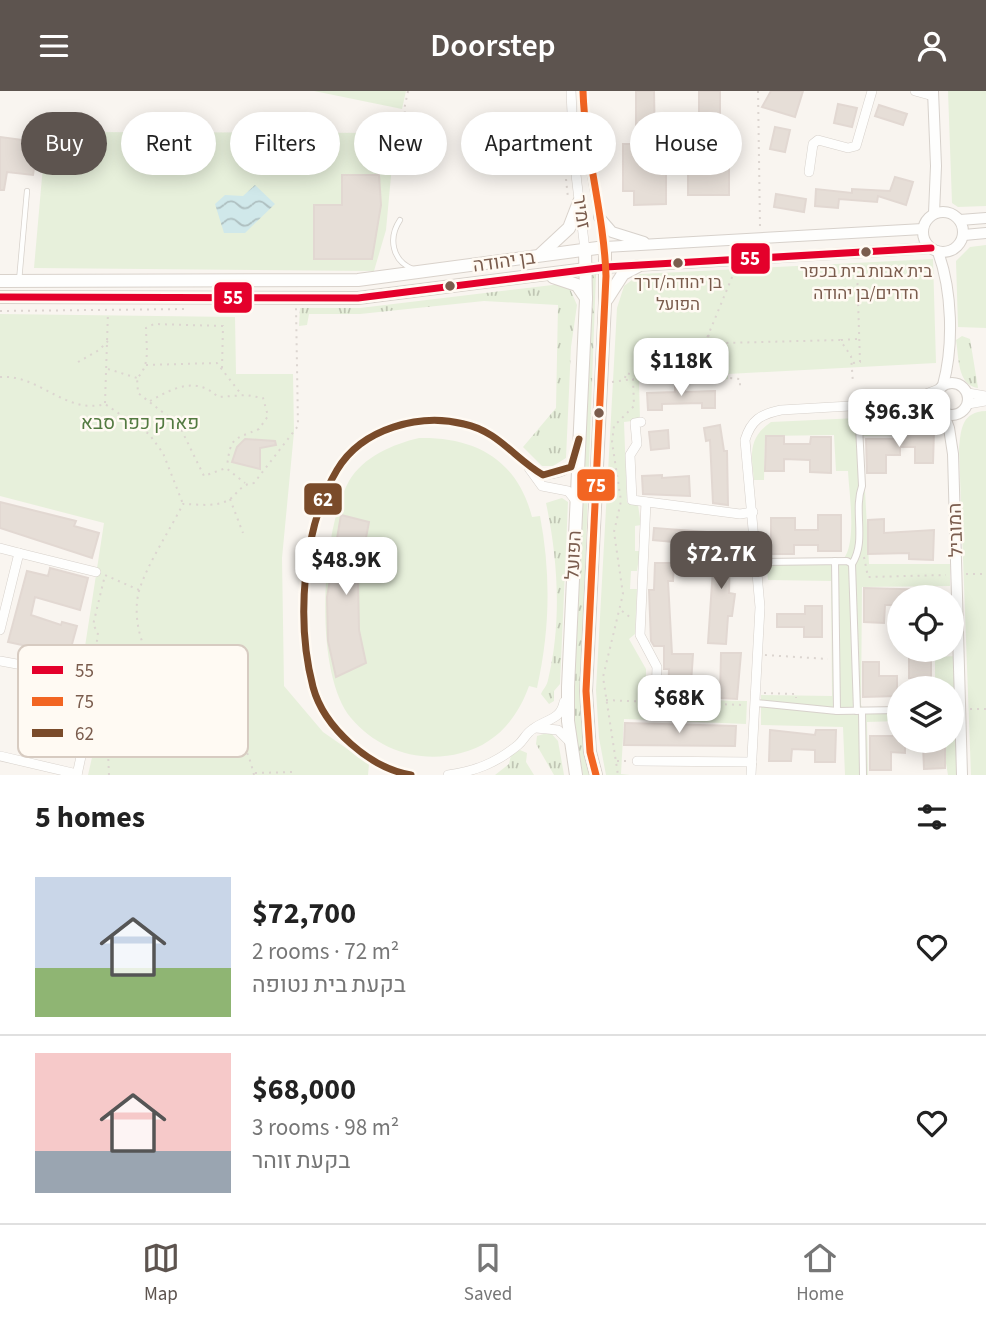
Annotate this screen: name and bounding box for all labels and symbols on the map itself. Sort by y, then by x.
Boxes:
street label: זמיר [565,193,597,231]
line badge: 55 [730,242,771,275]
street label: בן יהודה [471,244,537,280]
marker: בית אבות בית בכפר הדרים/בן יהודה [859,245,873,259]
text: 55 [740,246,760,273]
marker: בן יהודה/דרך הפועל [671,256,685,270]
place label: בית אבות בית בכפר הדרים/בן יהודה [800,260,932,306]
place label: בן יהודה/דרך הפועל [634,271,722,317]
unlabelled marker [443,279,457,293]
line badge: 55 [213,281,253,314]
text: 55 [223,285,243,312]
pin: $118K [632,338,730,398]
pin: $96.3K [842,389,956,449]
unlabelled marker [592,406,606,420]
park label: פארק כפר סבא [81,410,199,437]
line badge: 75 [576,468,616,502]
text: 75 [586,473,606,500]
line badge: 62 [303,482,343,516]
text: 62 [313,487,333,514]
street label: המוביל [942,502,970,558]
street label: הפועל [559,530,589,580]
pin: $72.7K [664,531,778,591]
pin: $48.9K [289,538,403,597]
legend [18,645,248,757]
text: 55 [75,658,94,685]
pin: $68K [638,675,720,735]
text: 75 [75,689,94,716]
text: 62 [75,721,94,748]

